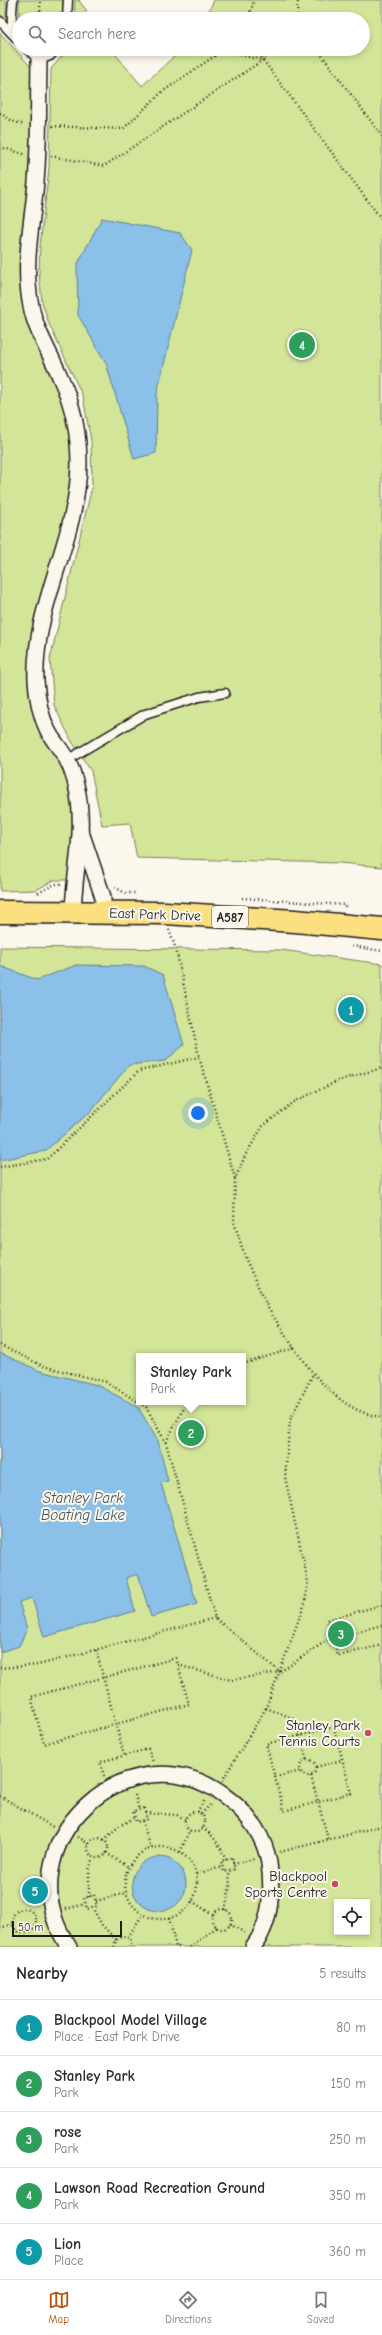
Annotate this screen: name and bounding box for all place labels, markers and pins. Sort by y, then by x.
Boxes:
pin: 4 [289,330,315,360]
pin: 1 [338,995,364,1025]
pin: 2 [178,1418,204,1448]
pin: 3 [328,1619,354,1649]
place label: Stanley Park Tennis Courts [279,1717,360,1750]
marker: Stanley Park Tennis Courts [363,1728,373,1738]
place label: Blackpool Sports Centre [245,1868,327,1901]
pin: 5 [22,1876,48,1906]
marker: Blackpool Sports Centre [330,1879,340,1889]

